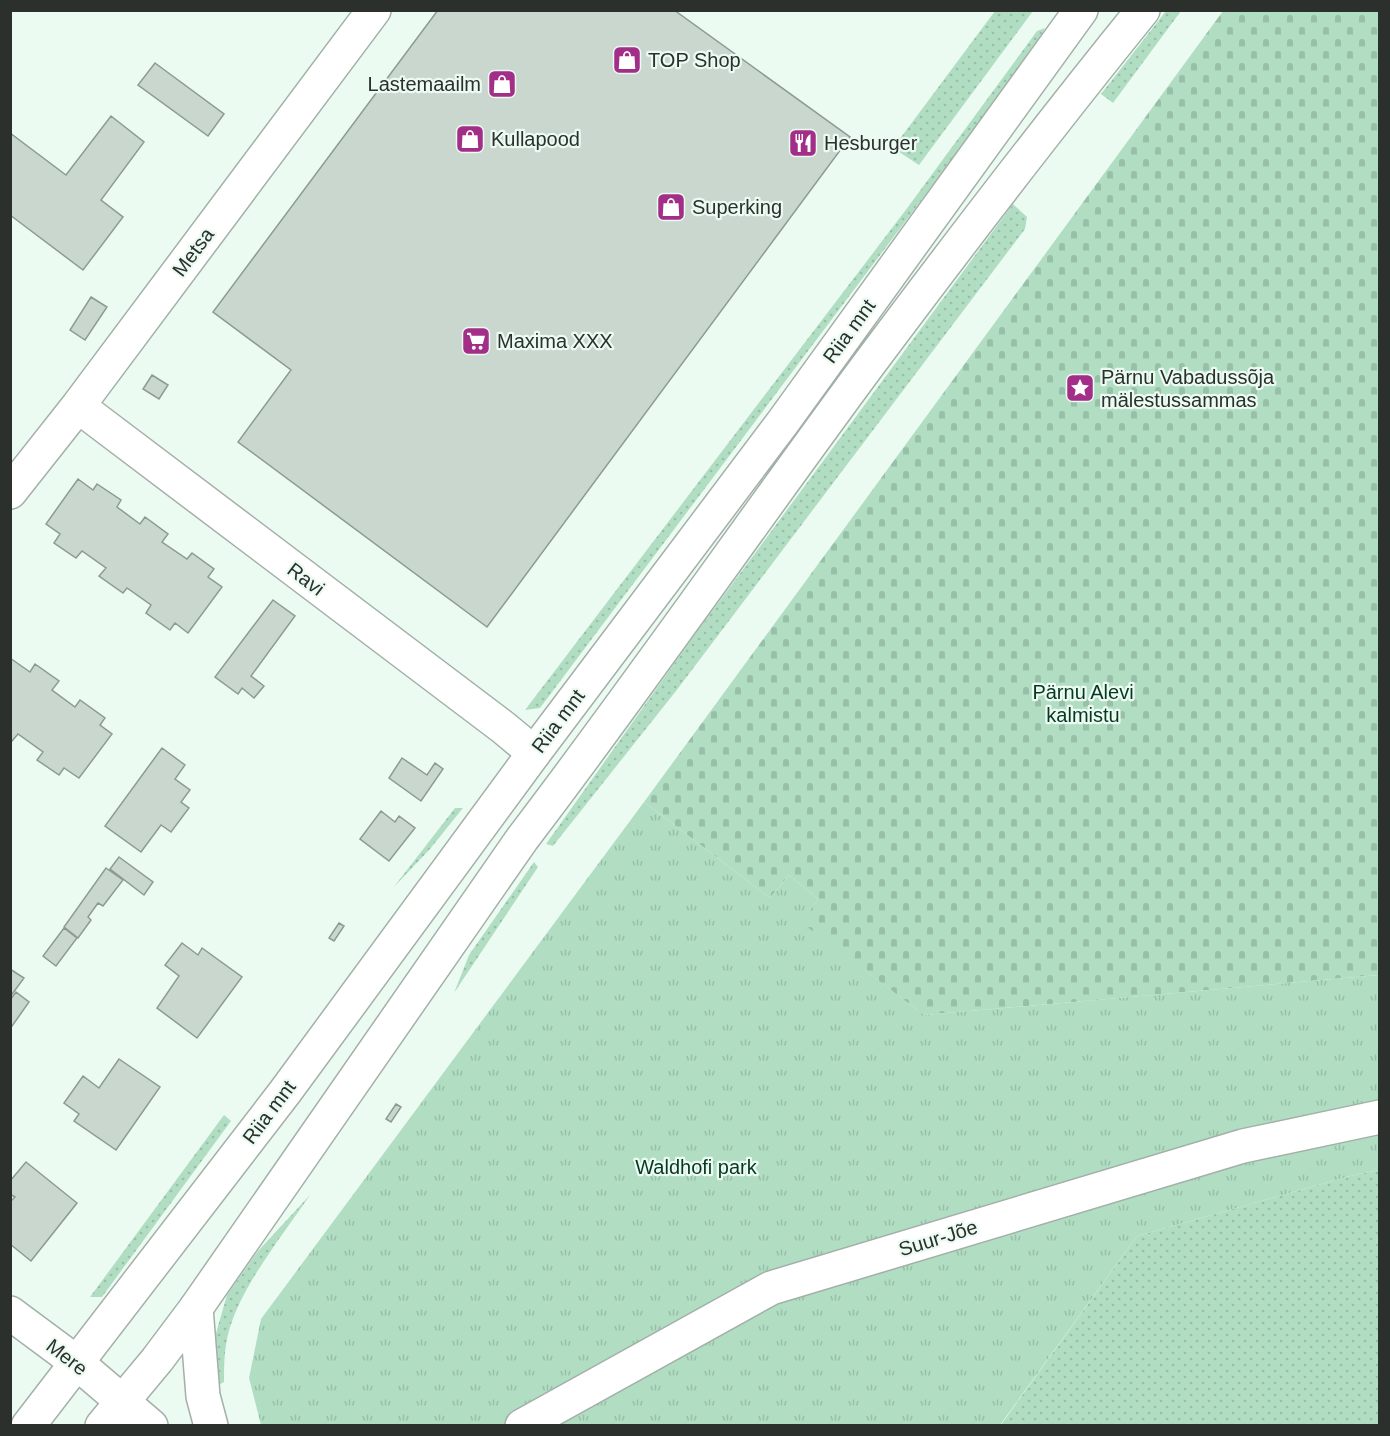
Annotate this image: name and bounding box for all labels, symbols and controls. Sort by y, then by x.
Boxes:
shop icon: TOP Shop [611,44,643,76]
place label: TOP Shop [648,49,741,71]
shop icon: Lastemaailm [486,68,518,100]
place label: Lastemaailm [368,73,481,95]
shop icon: Kullapood [454,123,486,155]
restaurant icon: Hesburger [787,127,819,159]
place label: Kullapood [491,128,580,150]
place label: Hesburger [824,132,918,154]
shop icon: Superking [655,191,687,223]
place label: Superking [692,196,782,218]
street label: Metsa [168,223,219,280]
street label: Riia mnt [819,295,880,367]
supermarket icon: Maxima XXX [460,325,492,357]
place label: Maxima XXX [497,330,613,352]
place label: Pärnu Vabadussõja mälestussammas [1101,366,1275,411]
place icon: Pärnu Vabadussõja mälestussammas [1064,372,1096,404]
street label: Ravi [283,558,329,600]
park label: Pärnu Alevi kalmistu [1032,681,1134,726]
street label: Riia mnt [527,685,589,757]
street label: Riia mnt [238,1076,300,1148]
park label: Waldhofi park [635,1156,758,1178]
street label: Suur-Jõe [896,1216,980,1260]
street label: Mere [42,1334,92,1380]

